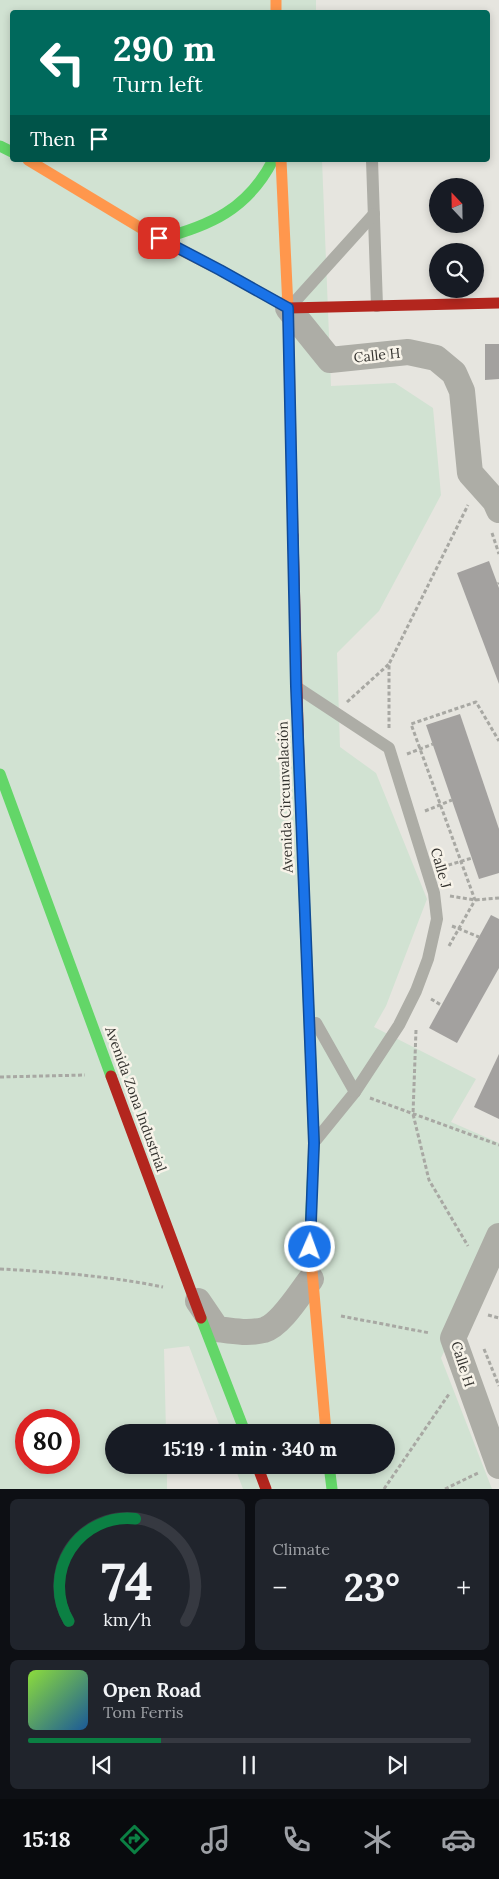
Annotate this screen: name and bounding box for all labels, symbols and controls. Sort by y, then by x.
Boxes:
text: 290 m [113,26,215,71]
icon: left [30,30,95,95]
text: Turn left [113,70,203,98]
icon: arrive [85,125,113,153]
text: Then [30,127,75,151]
north arrow [429,178,484,232]
map controls [429,178,484,298]
pin [138,217,180,259]
icon: arrive [145,224,173,252]
button: search [429,243,484,298]
street label: Calle H [353,344,401,366]
street label: Avenida Circunvalación [273,720,297,874]
street label: Calle J [427,846,455,890]
street label: Avenida Zona Industrial [101,1023,171,1174]
position arrow [283,1220,335,1272]
street label: Calle H [447,1339,479,1389]
speed limit sign: 80 [15,1409,80,1474]
text: 15:19 · 1 min · 340 m [163,1437,337,1461]
text: Climate [273,1539,330,1559]
text: 74 [101,1548,153,1614]
text: 23° [344,1563,400,1611]
text: − [273,1570,287,1606]
text: + [456,1570,471,1606]
text: km/h [103,1608,152,1631]
text: Open Road [103,1678,201,1702]
text: Tom Ferris [103,1702,183,1722]
icon: previous [88,1751,116,1779]
icon: pause [235,1751,263,1779]
icon: next [383,1751,411,1779]
icon: directions [117,1822,152,1857]
icon: music [198,1822,233,1857]
icon: phone [279,1822,314,1857]
icon: climate [360,1822,395,1857]
icon: car [441,1822,476,1857]
text: 15:18 [23,1825,71,1853]

